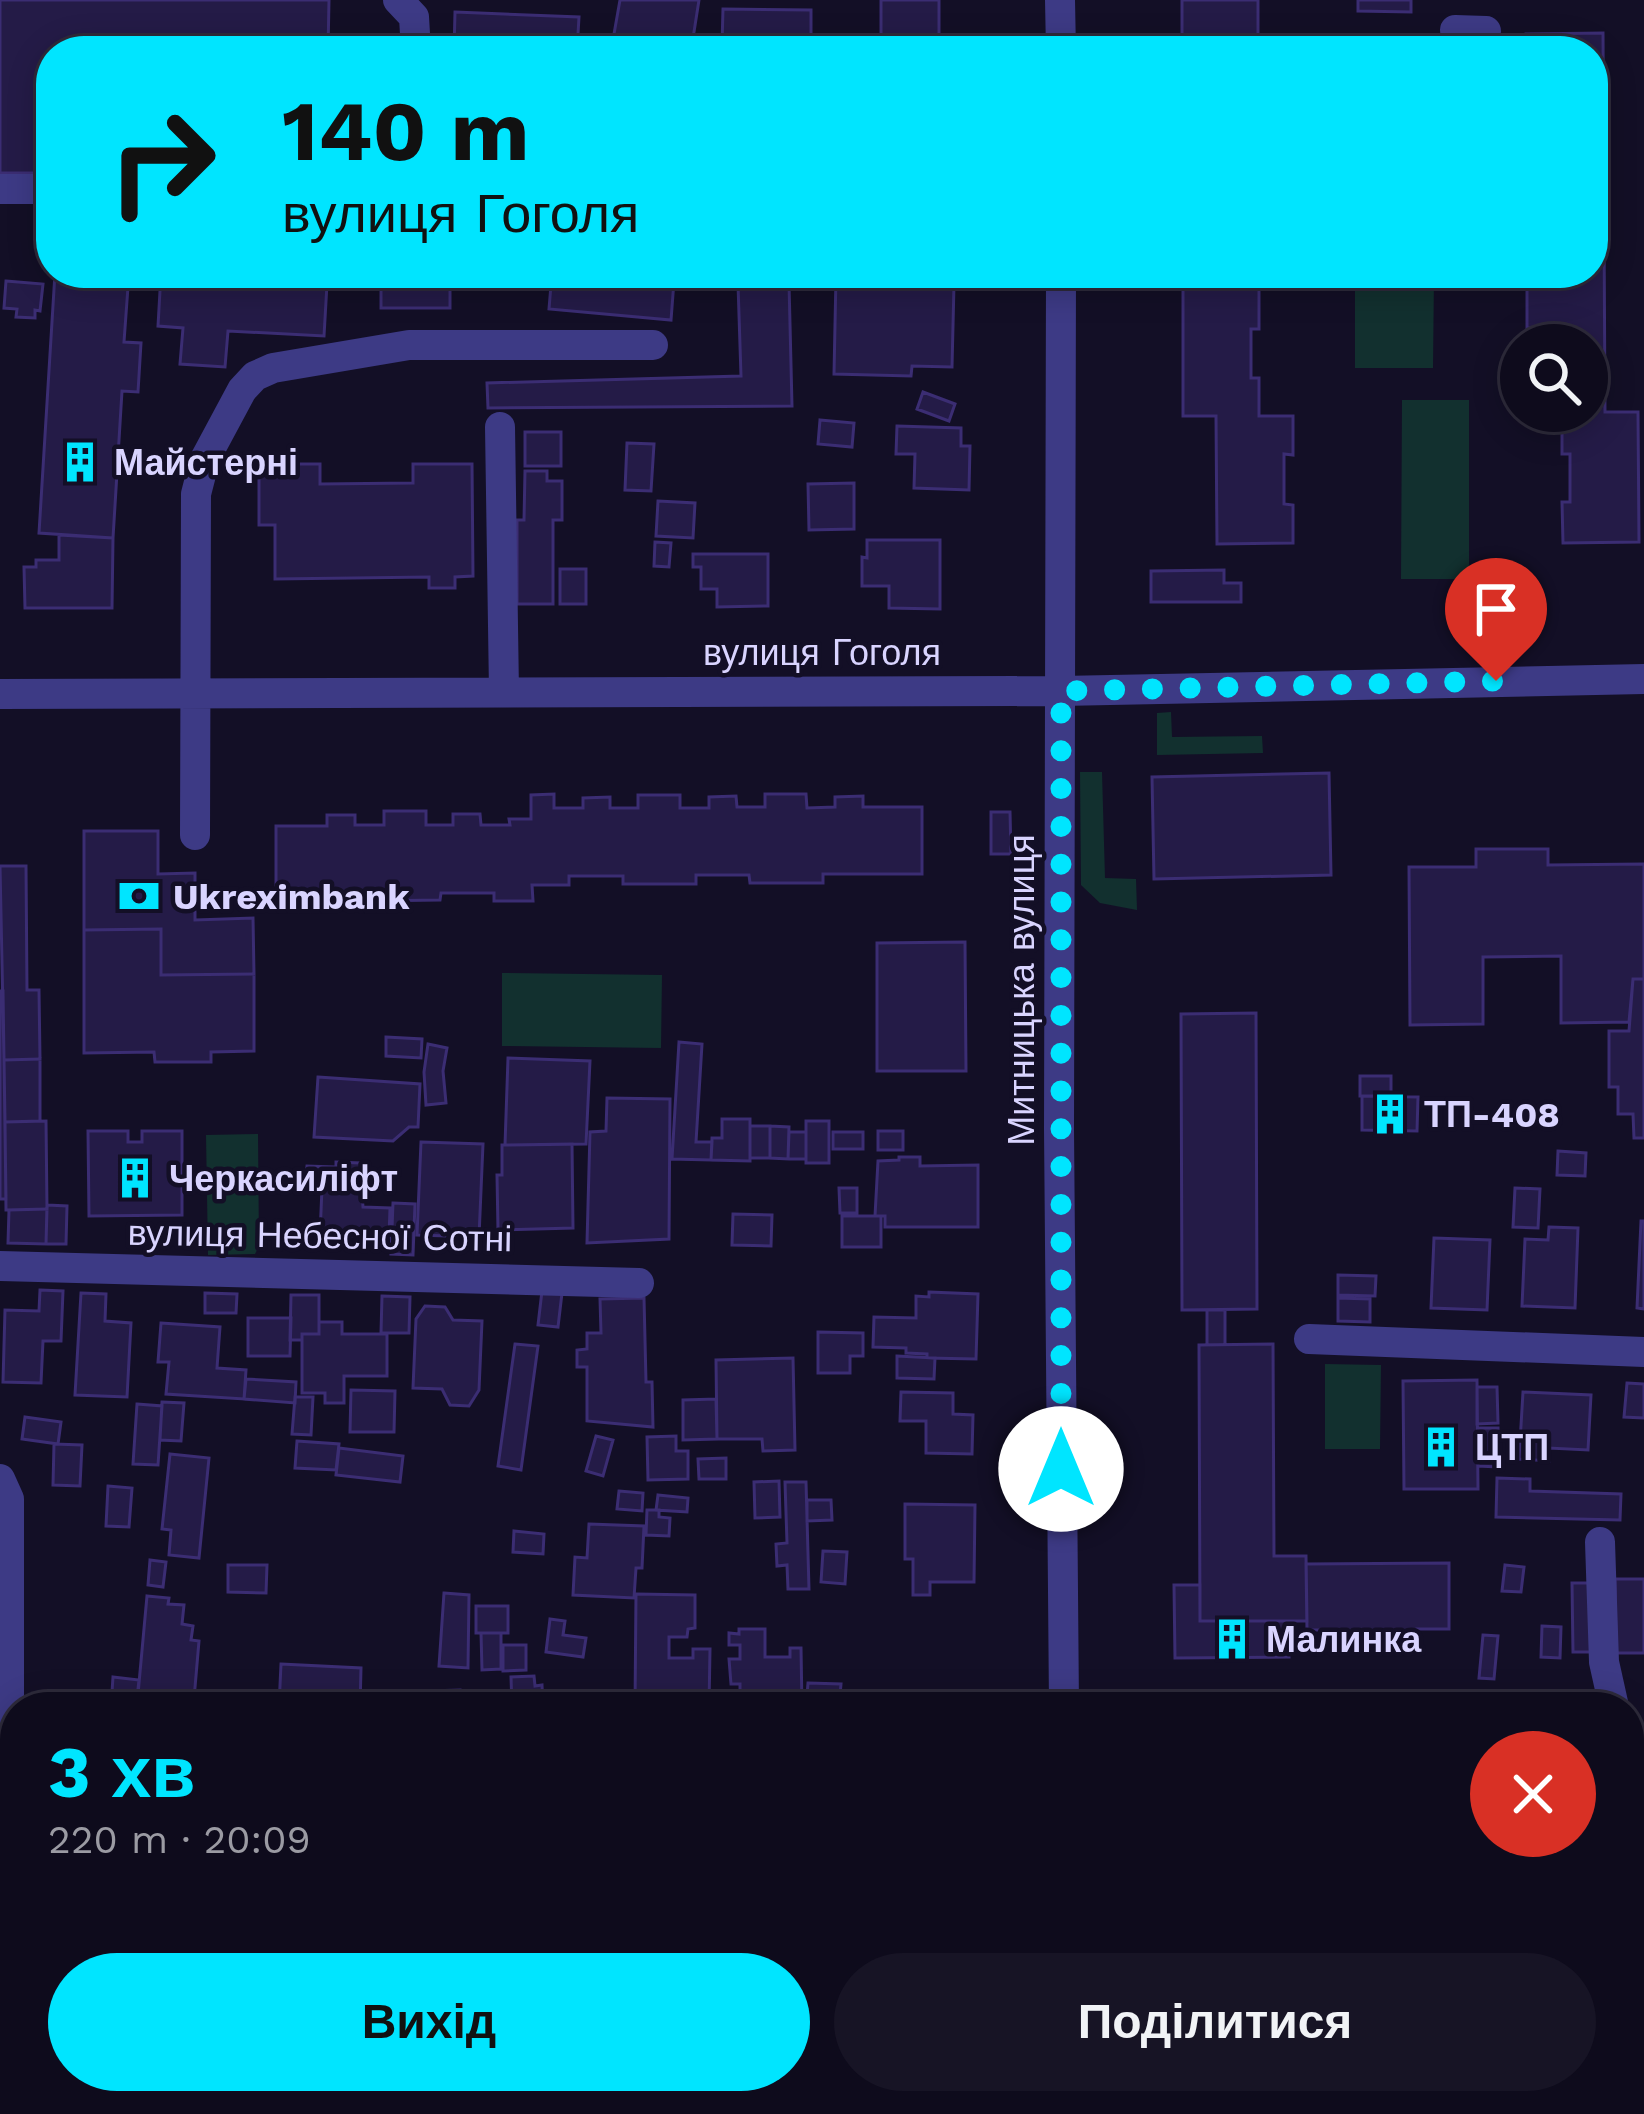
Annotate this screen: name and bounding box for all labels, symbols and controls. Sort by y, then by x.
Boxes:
text: 140 m [282,82,530,180]
icon: right [84,84,240,240]
text: вулиця Гоголя [282,182,639,245]
map controls [1500,324,1608,432]
button: search [1500,324,1608,432]
building icon: Майстерні [57,439,103,485]
place label: Майстерні [114,442,298,484]
pin [1445,558,1547,681]
icon: arrive [1463,576,1529,642]
street label: вулиця Гоголя [703,632,941,674]
street label: Митницька вулиця [1001,834,1043,1146]
bank icon: Ukreximbank [116,873,162,919]
place label: Ukreximbank [173,876,410,918]
building icon: ТП-408 [1367,1091,1413,1137]
place label: ТП-408 [1424,1094,1560,1136]
building icon: Черкасиліфт [112,1155,158,1201]
place label: Черкасиліфт [169,1158,398,1200]
street label: вулиця Небесної Сотні [127,1212,513,1260]
position arrow [998,1406,1124,1532]
building icon: ЦТП [1418,1424,1464,1470]
place label: ЦТП [1475,1427,1549,1469]
building icon: Малинка [1209,1616,1255,1662]
place label: Малинка [1266,1619,1422,1661]
text: 3 хв [48,1730,196,1814]
button: close [1470,1731,1596,1857]
text: 220 m · 20:09 [48,1817,310,1862]
button: Вихід [48,1953,810,2091]
button: Поділитися [834,1953,1596,2091]

